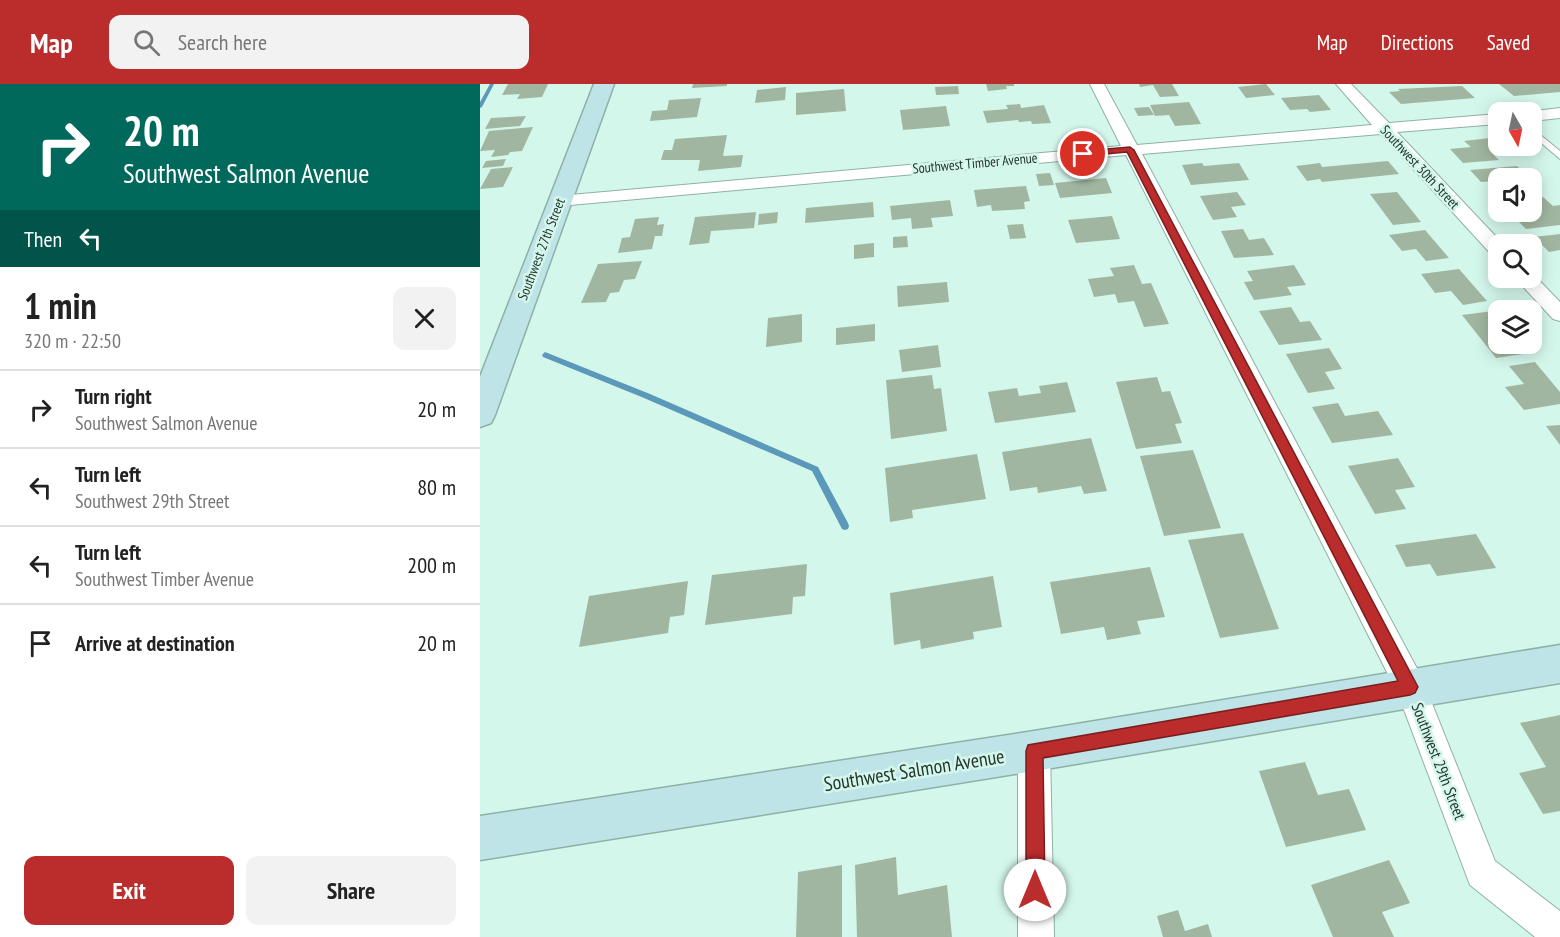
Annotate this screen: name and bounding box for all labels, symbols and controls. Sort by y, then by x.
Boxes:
search box [109,15,529,69]
text: Map [30,24,73,61]
icon: search [130,26,163,59]
text: Search here [178,28,267,56]
text: Map [1317,29,1348,56]
text: Directions [1381,29,1454,56]
text: Saved [1487,29,1530,56]
north arrow [1488,102,1542,156]
map controls [1488,102,1542,354]
text: 20 m [123,103,200,158]
icon: right [24,108,102,186]
street label: Southwest 30th Street [1377,121,1464,213]
pin [1057,128,1108,179]
icon: arrive [1066,137,1099,170]
street label: Southwest Timber Avenue [912,149,1038,177]
text: Southwest Salmon Avenue [123,156,369,190]
button: sound [1488,168,1542,222]
street label: Southwest 27th Street [513,195,569,303]
icon: left [74,222,107,255]
text: Then [24,225,62,253]
button: search [1488,234,1542,288]
text: 1 min [24,282,97,329]
button: close [393,287,456,350]
button: layers [1488,300,1542,354]
text: 320 m · 22:50 [24,328,121,354]
text: Turn right [75,382,152,410]
icon: right [24,393,57,426]
text: 20 m [417,395,456,423]
text: Southwest Salmon Avenue [75,410,258,436]
text: Turn left [75,460,141,488]
icon: left [24,471,57,504]
text: 80 m [417,473,456,501]
text: Southwest 29th Street [75,488,230,514]
text: Turn left [75,538,141,566]
icon: left [24,549,57,582]
text: 200 m [407,551,456,579]
text: Southwest Timber Avenue [75,566,254,592]
icon: arrive [24,627,57,660]
text: Arrive at destination [75,629,235,657]
text: 20 m [417,629,456,657]
street label: Southwest 29th Street [1408,700,1471,823]
street label: Southwest Salmon Avenue [822,743,1006,797]
button: Exit [24,856,234,925]
button: Share [246,856,456,925]
position arrow [1003,858,1067,922]

